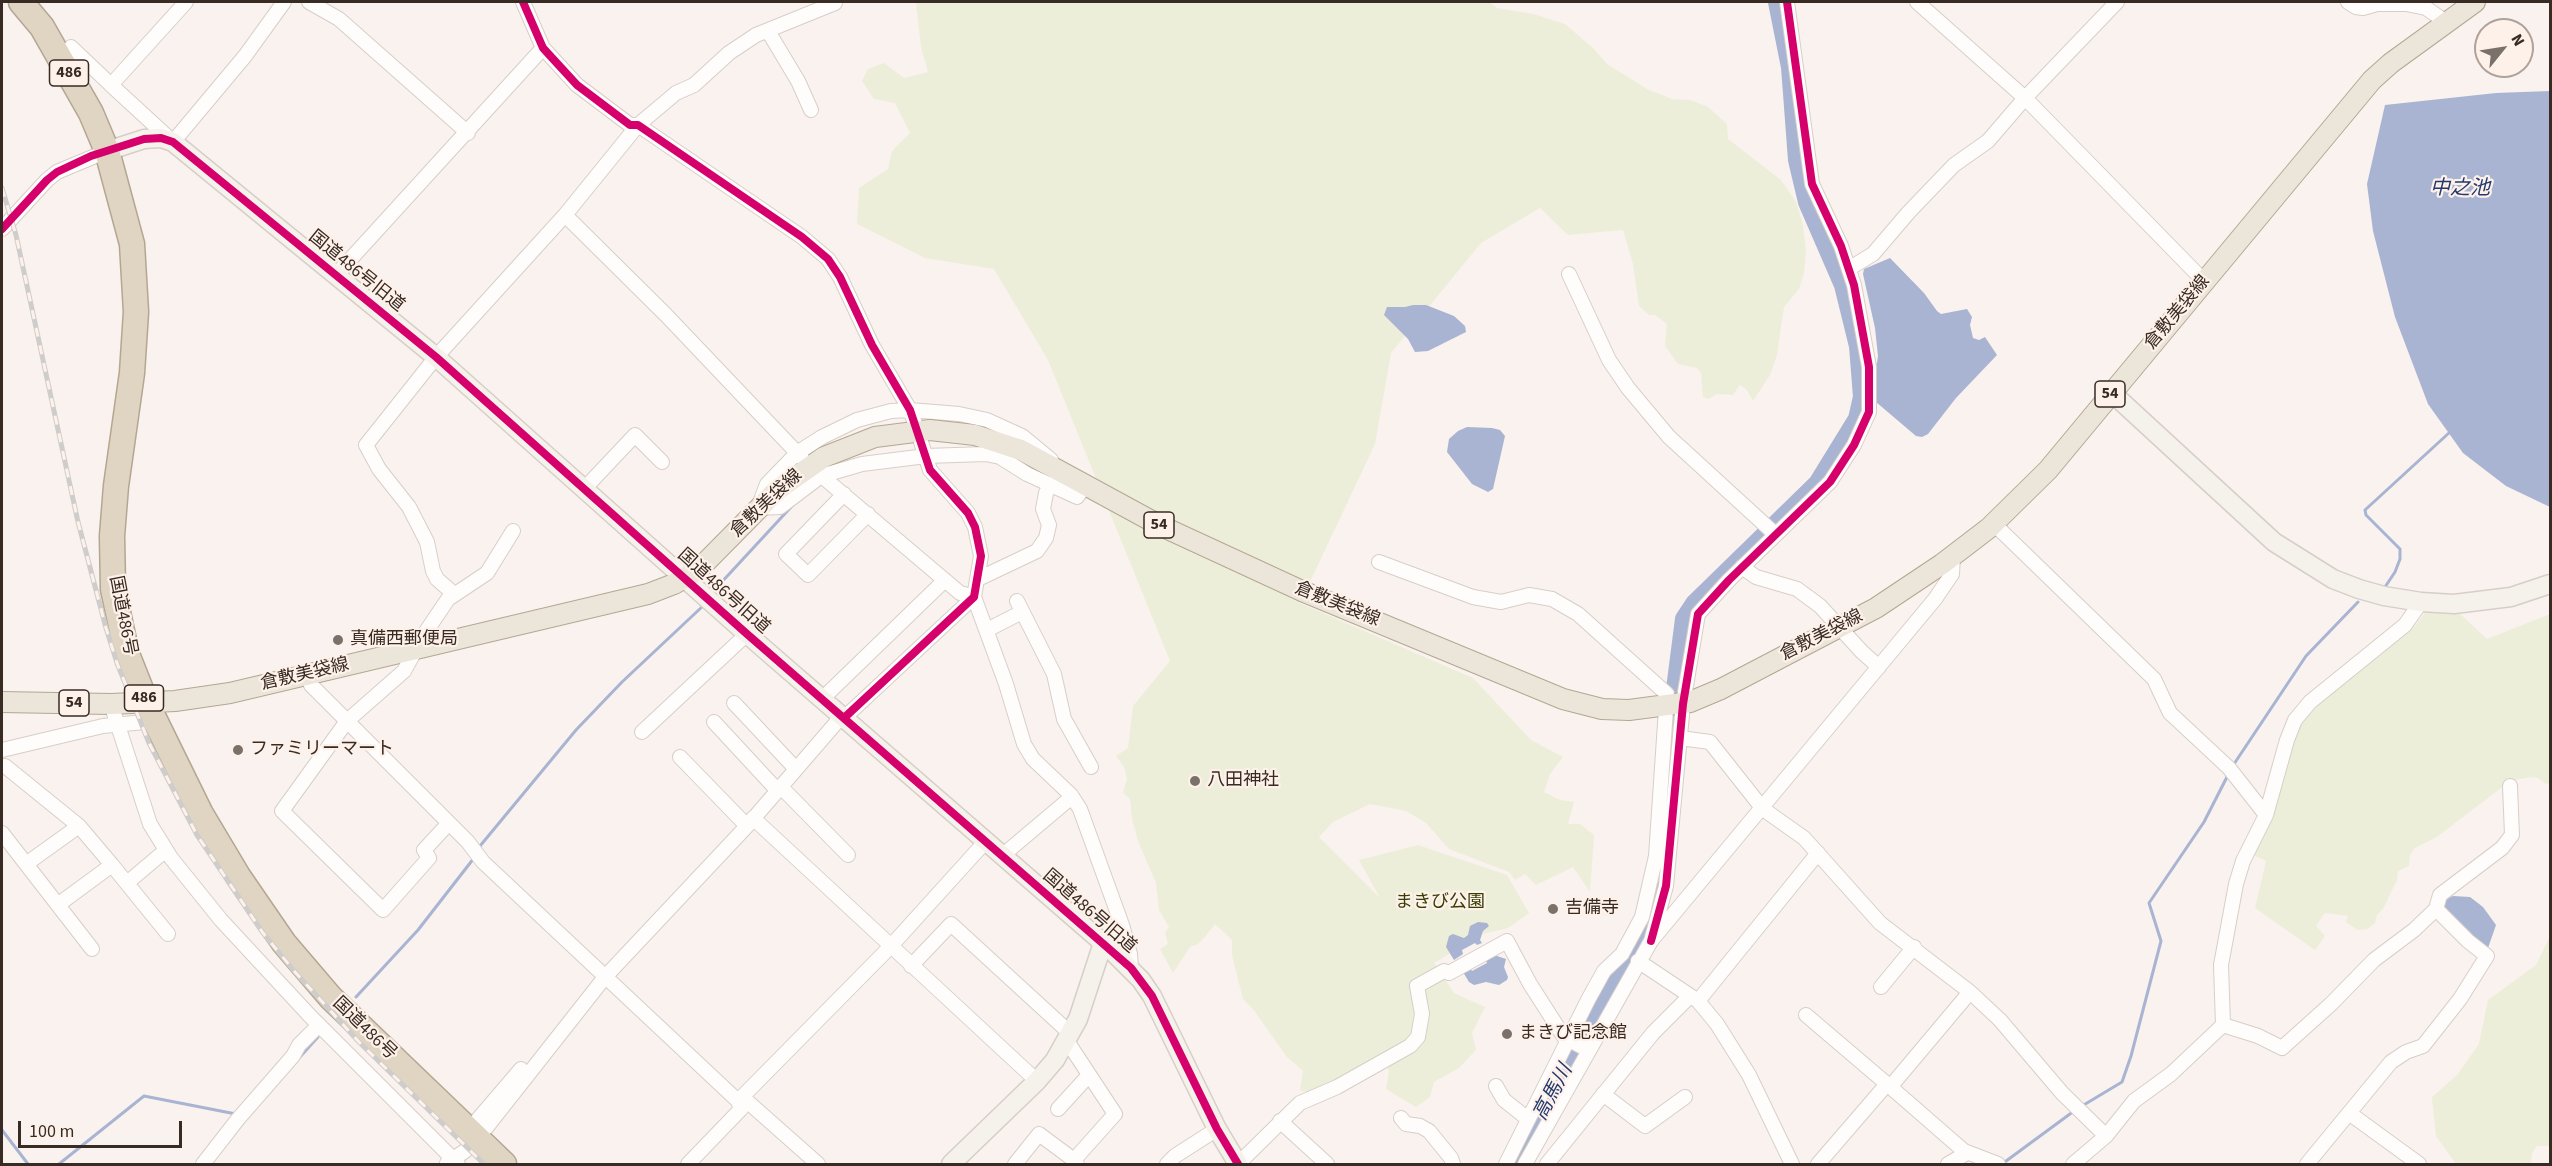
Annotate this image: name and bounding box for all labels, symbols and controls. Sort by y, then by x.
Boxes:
north arrow [2474,18,2534,78]
text: N [2506,30,2530,50]
road number: 486 [50,60,88,86]
water label: 中之池 [2430,178,2490,202]
street label: 国道486号旧道 [304,227,408,317]
street label: 倉敷美袋線 [2141,272,2215,354]
road number: 54 [2095,381,2125,407]
street label: 倉敷美袋線 [727,465,807,543]
road number: 54 [1144,512,1174,538]
street label: 国道486号旧道 [672,545,774,639]
street label: 国道486号 [104,574,140,658]
street label: 倉敷美袋線 [1291,578,1383,632]
street label: 倉敷美袋線 [1777,606,1867,666]
place label: 真備西郵便局 [350,629,458,651]
marker: 真備西郵便局 [331,633,345,647]
street label: 倉敷美袋線 [259,654,351,696]
road number: 486 [124,685,164,711]
road number: 54 [59,690,89,716]
place label: ファミリーマート [250,739,394,761]
marker: ファミリーマート [231,743,245,757]
place label: 八田神社 [1207,770,1279,792]
marker: 八田神社 [1188,774,1202,788]
street label: 国道486号旧道 [1038,866,1140,958]
park label: まきび公園 [1395,892,1485,914]
place label: 吉備寺 [1565,898,1619,920]
marker: 吉備寺 [1546,902,1560,916]
street label: 国道486号 [327,993,401,1065]
place label: まきび記念館 [1519,1023,1627,1045]
marker: まきび記念館 [1500,1027,1514,1041]
water label: 高馬川 [1529,1061,1579,1125]
scale bar [21,1109,184,1147]
text: 100 m [29,1119,74,1144]

